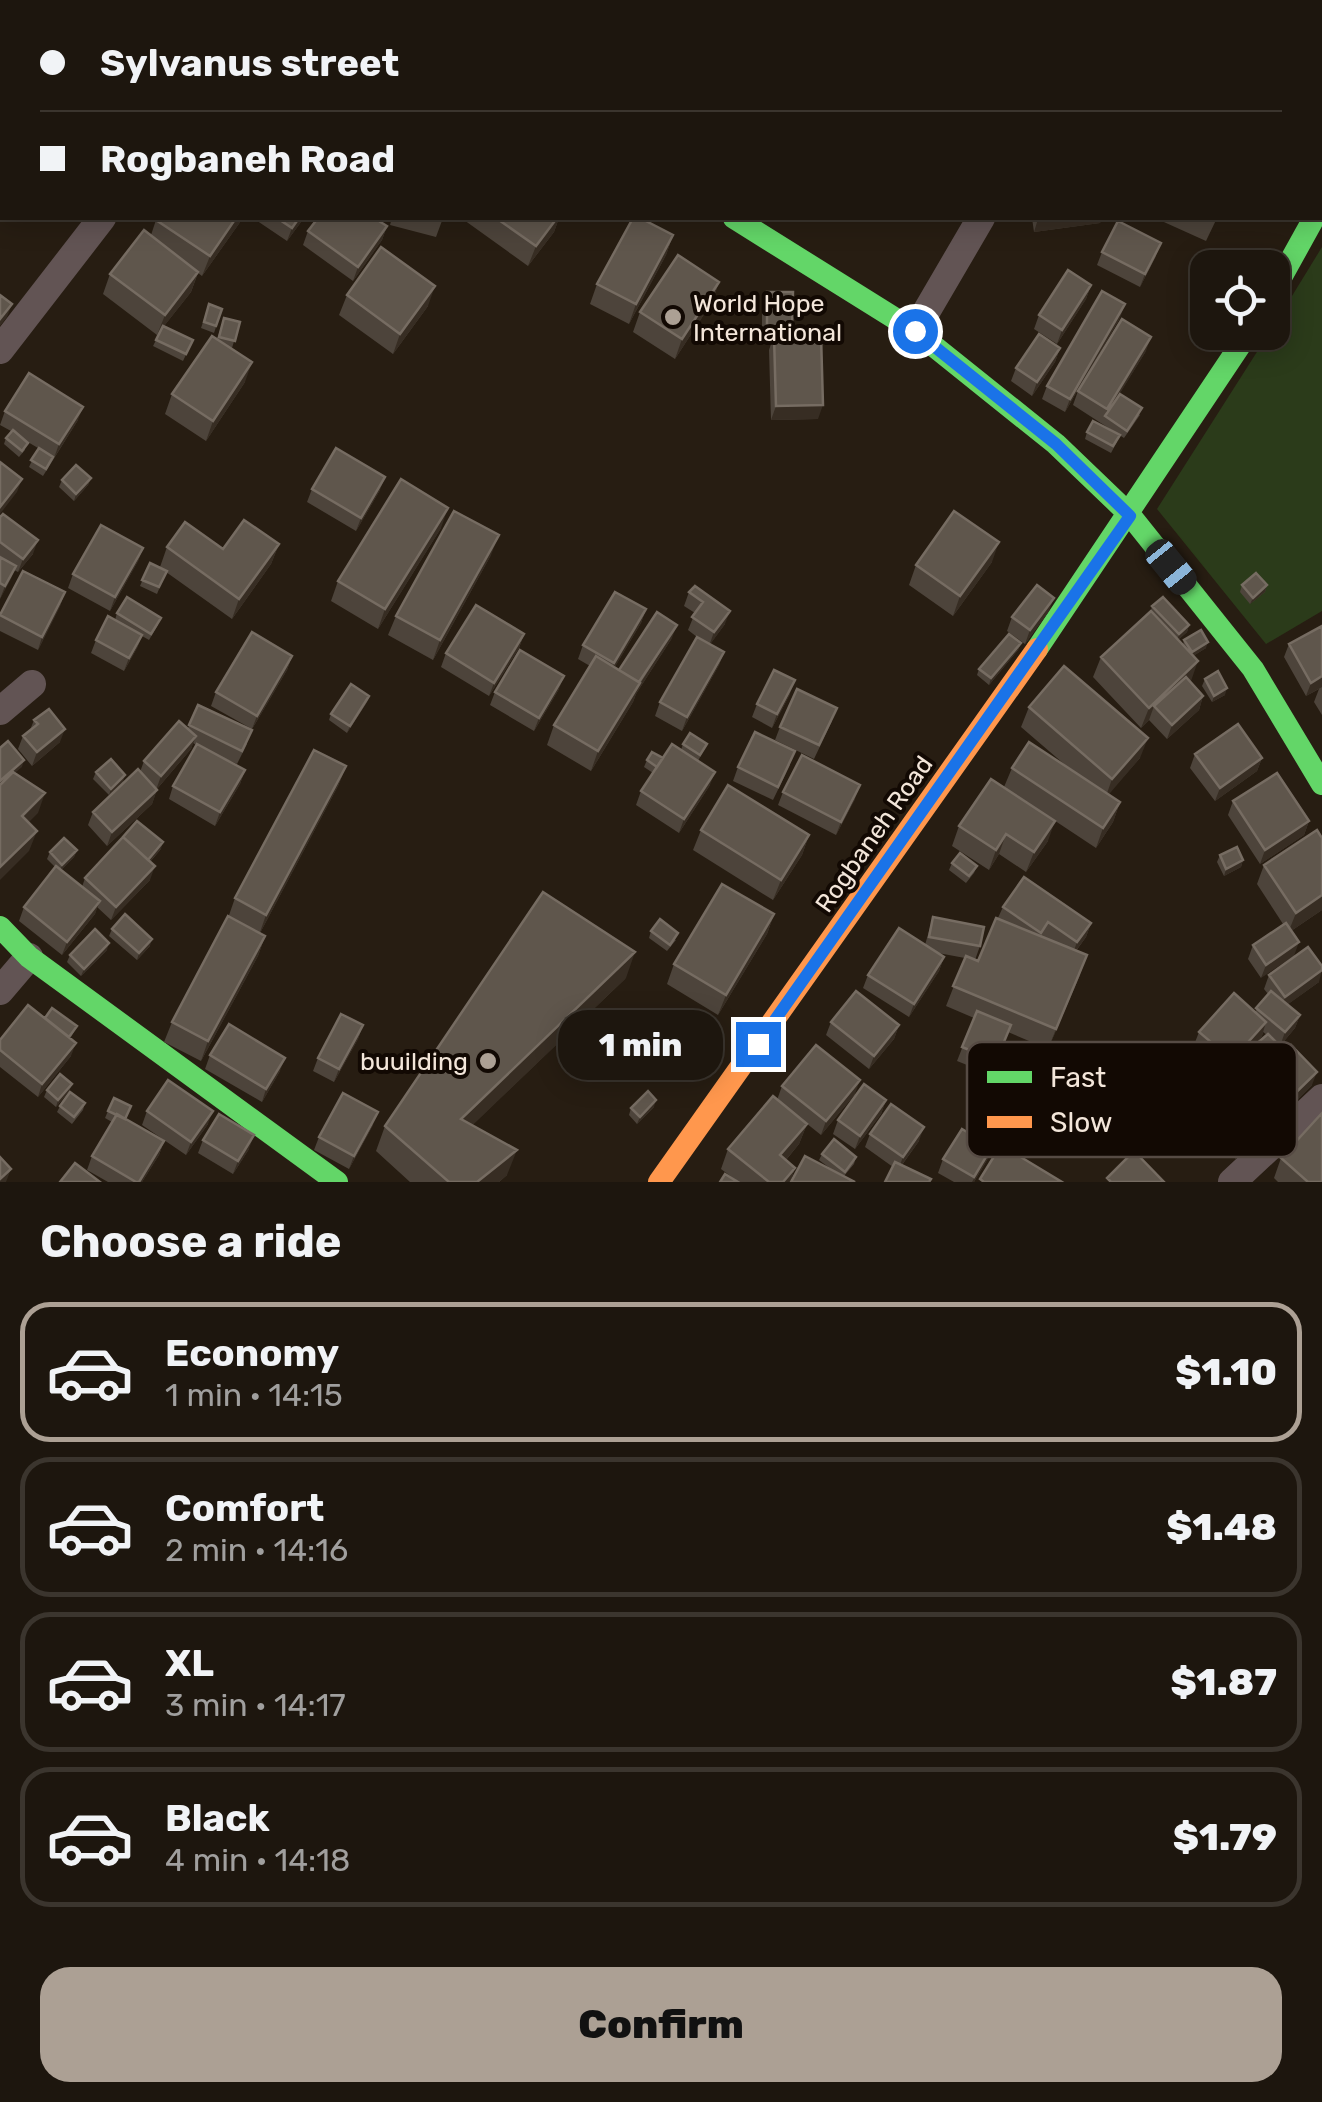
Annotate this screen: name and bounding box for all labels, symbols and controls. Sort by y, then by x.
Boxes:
text: Sylvanus street [100,40,399,86]
text: Rogbaneh Road [100,136,395,182]
map controls [1190,250,1290,350]
button: locate [1190,250,1290,350]
place label: World Hope International [693,289,842,347]
marker: World Hope International [662,306,684,328]
route start [893,309,938,354]
car [1140,534,1202,600]
street label: Rogbaneh Road [809,750,939,918]
callout: 1 min [558,1009,723,1079]
route end [736,1022,781,1067]
text: 1 min [599,1026,682,1064]
legend [967,1042,1297,1157]
place label: buuilding [360,1047,468,1076]
marker: buuilding [477,1050,499,1072]
text: Fast [1050,1061,1106,1094]
text: Slow [1050,1106,1112,1139]
text: Choose a ride [40,1215,342,1268]
icon: car [45,1327,135,1417]
text: Economy [165,1330,339,1376]
text: $1.10 [1175,1349,1277,1395]
text: 1 min · 14:15 [165,1376,343,1414]
icon: car [45,1482,135,1572]
text: Comfort [165,1485,324,1531]
text: $1.48 [1166,1504,1277,1550]
text: 2 min · 14:16 [165,1531,348,1569]
icon: car [45,1637,135,1727]
text: XL [165,1640,214,1686]
text: $1.87 [1170,1659,1277,1705]
text: 3 min · 14:17 [165,1686,346,1724]
icon: car [45,1792,135,1882]
text: Black [165,1795,270,1841]
text: $1.79 [1173,1814,1277,1860]
text: 4 min · 14:18 [165,1841,350,1879]
button: Confirm [40,1967,1282,2082]

